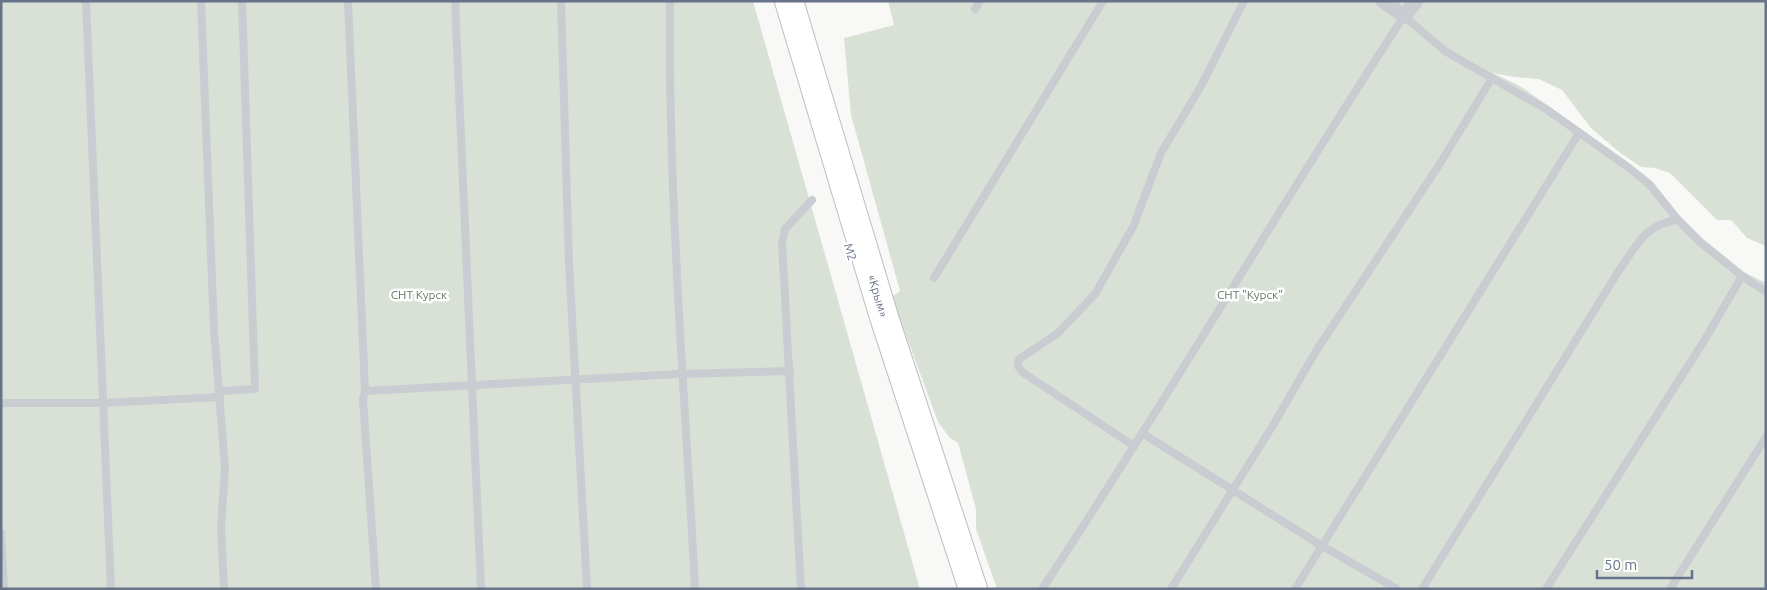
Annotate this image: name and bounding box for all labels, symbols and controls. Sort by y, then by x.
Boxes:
street label: М2 [842,242,859,262]
street label: «Крым» [866,273,891,319]
park label: СНТ Курск [391,288,447,301]
park label: СНТ "Курск" [1217,288,1283,301]
scale bar [1597,548,1692,580]
text: 50 m [1604,556,1637,573]

